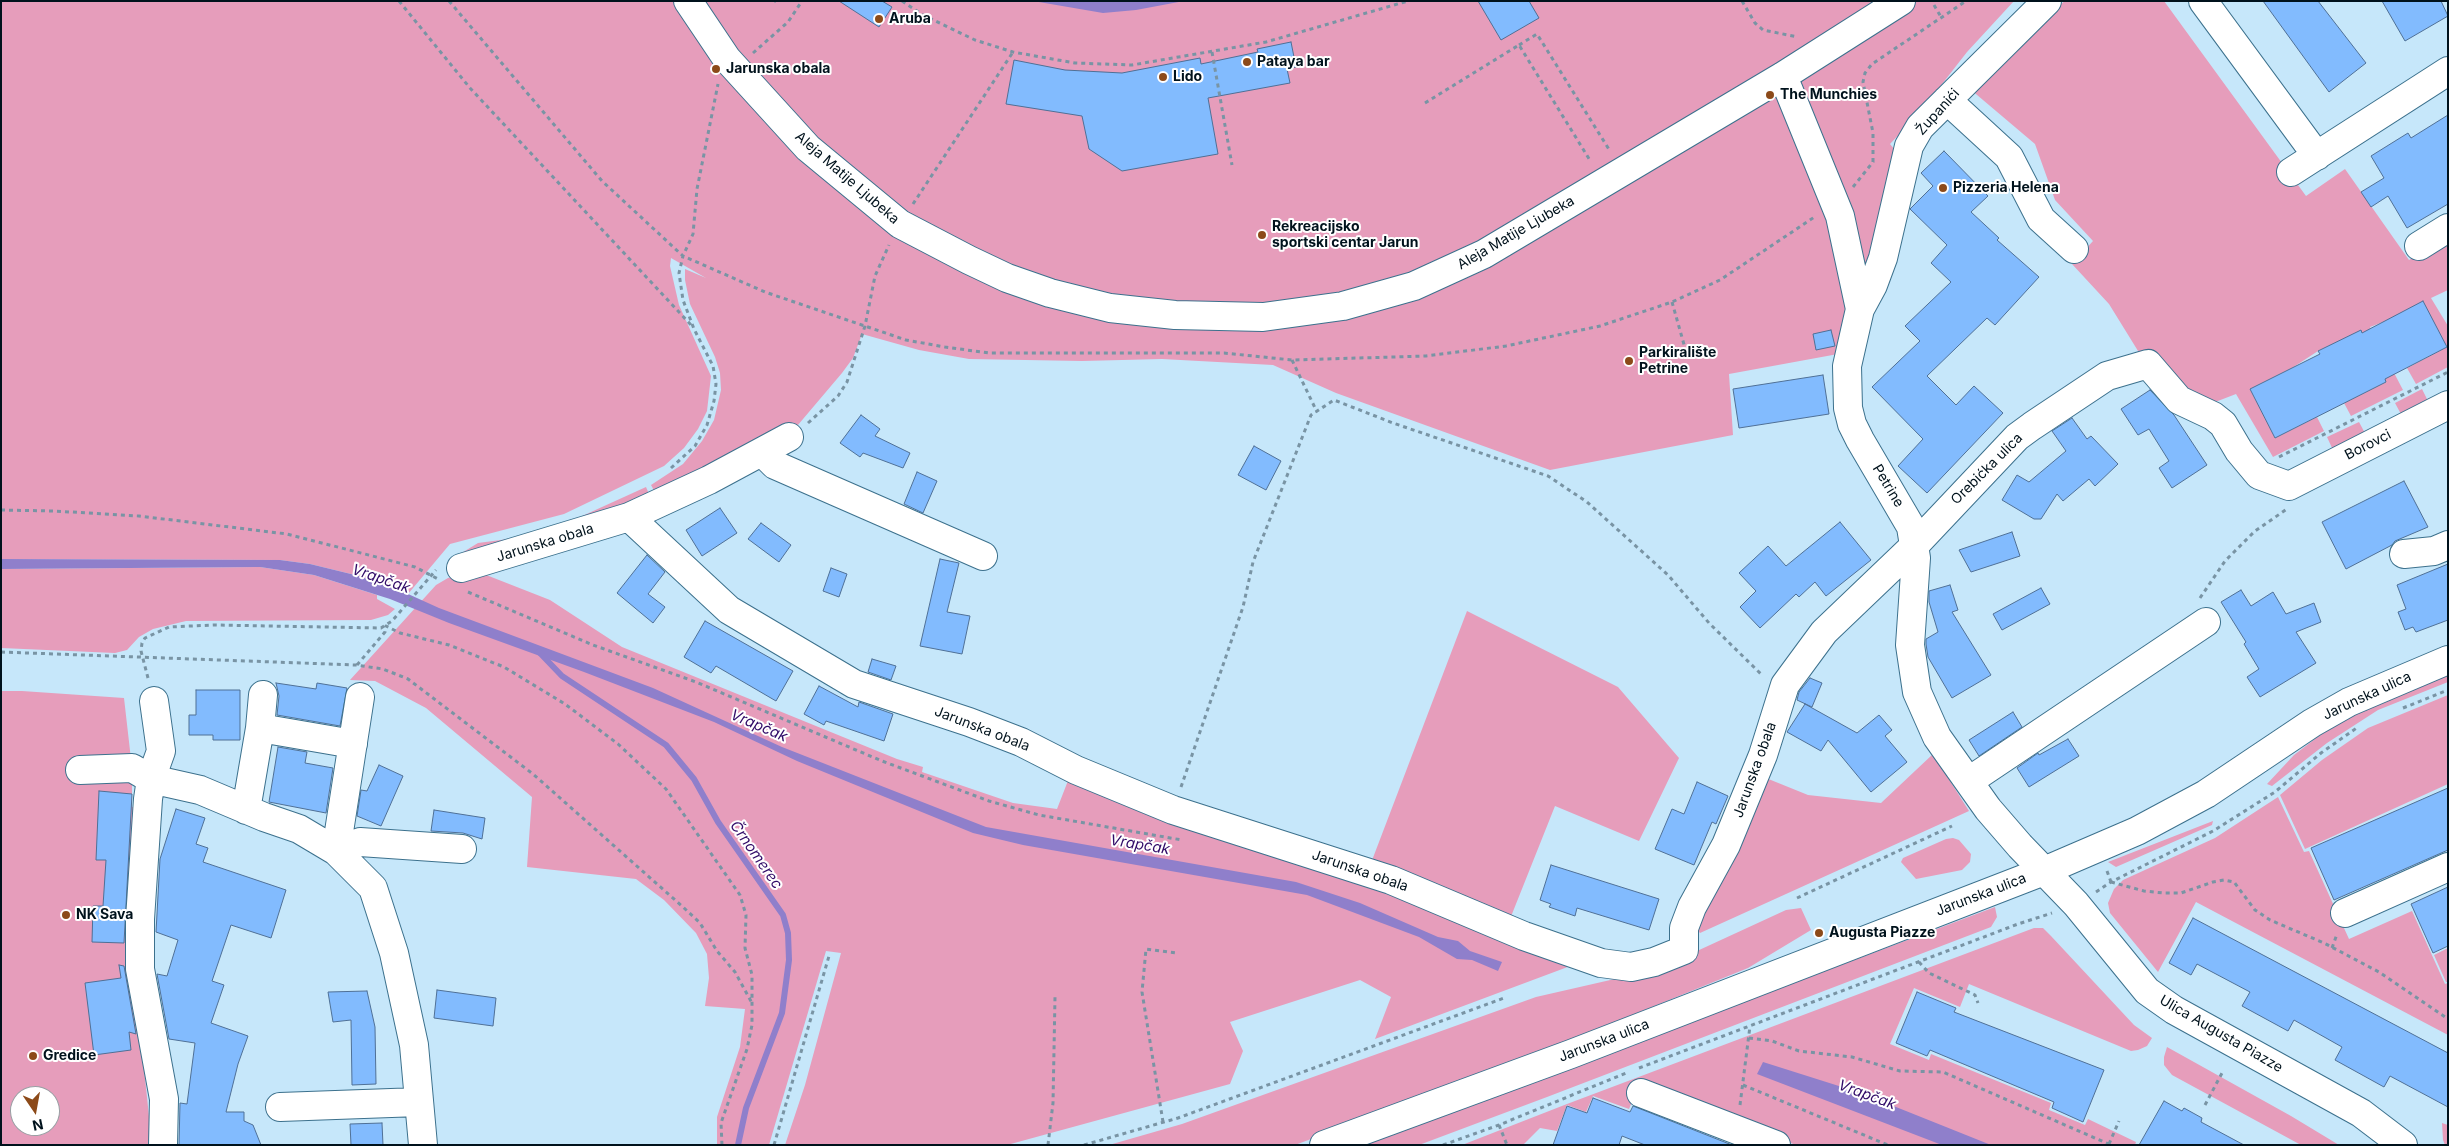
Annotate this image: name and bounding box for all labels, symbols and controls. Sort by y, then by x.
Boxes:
place label: Aruba [889,11,931,27]
marker: Aruba [873,13,885,25]
place label: Pataya bar [1257,54,1330,70]
marker: Pataya bar [1241,56,1253,68]
place label: Jarunska obala [726,61,830,77]
marker: Jarunska obala [710,63,722,75]
place label: Lido [1173,69,1202,85]
marker: Lido [1157,71,1169,83]
street label: Županići [1913,85,1963,139]
place label: The Munchies [1780,87,1877,103]
marker: The Munchies [1764,89,1776,101]
street label: Aleja Matije Ljubeka [792,128,902,228]
place label: Pizzeria Helena [1953,180,2059,196]
marker: Pizzeria Helena [1937,182,1949,194]
street label: Aleja Matije Ljubeka [1455,193,1577,273]
place label: Rekreacijsko sportski centar Jarun [1272,219,1418,252]
marker: Rekreacijsko sportski centar Jarun [1256,229,1268,241]
place label: Parkiralište Petrine [1639,345,1716,378]
marker: Parkiralište Petrine [1623,355,1635,367]
street label: Borovci [2342,426,2394,464]
street label: Orebićka ulica [1948,430,2026,508]
street label: Petrine [1869,462,1907,510]
street label: Jarunska obala [494,520,596,566]
water label: Vrapčak [350,561,412,597]
street label: Jarunska ulica [2320,668,2414,724]
street label: Jarunska obala [932,703,1032,755]
water label: Vrapčak [728,706,790,746]
street label: Jarunska obala [1730,720,1780,820]
water label: Črnomerec [726,817,786,893]
water label: Vrapčak [1109,831,1171,859]
street label: Jarunska obala [1310,847,1410,895]
street label: Jarunska ulica [1933,870,2029,920]
place label: NK Sava [76,907,133,923]
marker: NK Sava [60,909,72,921]
place label: Augusta Piazze [1829,925,1935,941]
marker: Augusta Piazze [1813,927,1825,939]
street label: Ulica Augusta Piazze [2156,992,2286,1076]
street label: Jarunska ulica [1556,1016,1652,1066]
place label: Gredice [43,1048,96,1064]
marker: Gredice [27,1050,39,1062]
water label: Vrapčak [1836,1076,1898,1114]
north arrow [10,1086,60,1136]
text: N [31,1116,45,1135]

